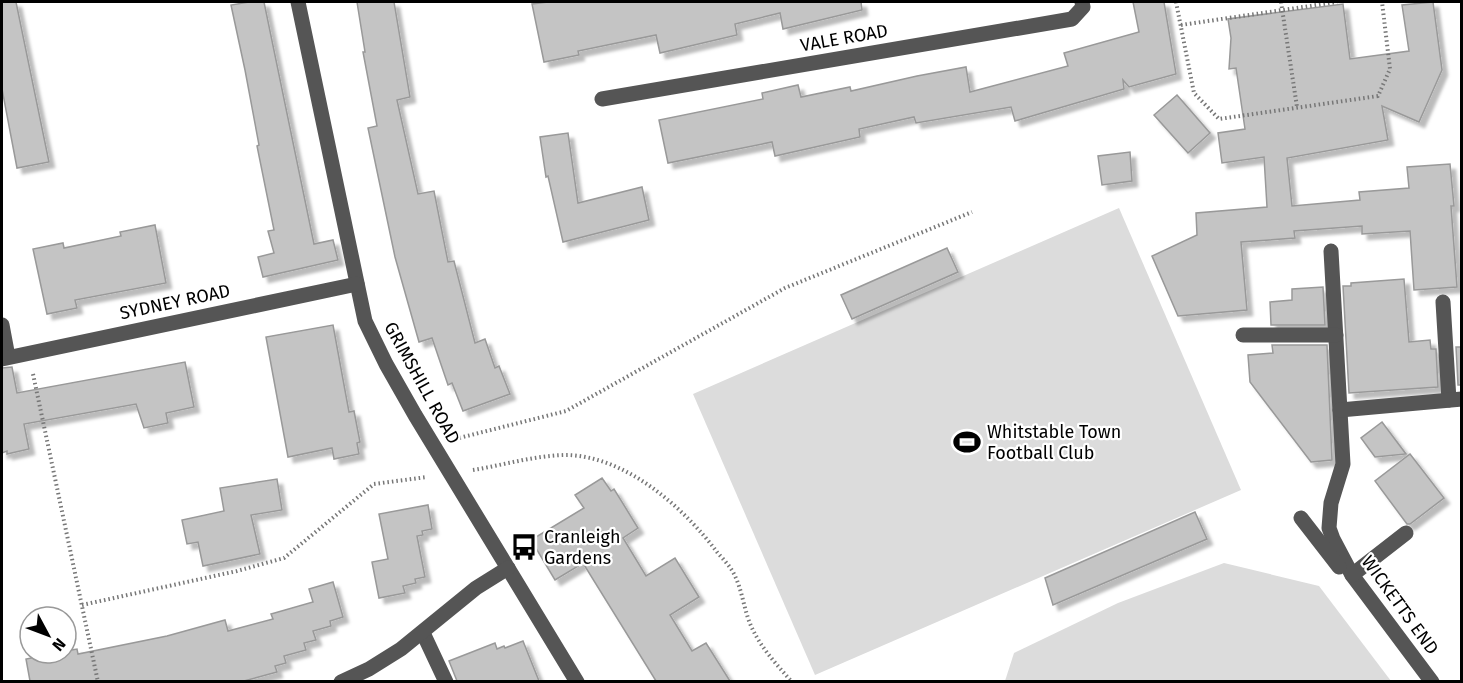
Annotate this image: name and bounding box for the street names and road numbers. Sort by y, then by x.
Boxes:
street label: VALE ROAD [799,19,889,57]
street label: SYDNEY ROAD [118,280,232,324]
street label: GRIMSHILL ROAD [379,318,465,448]
street label: WICKETTS END [1357,551,1443,659]

